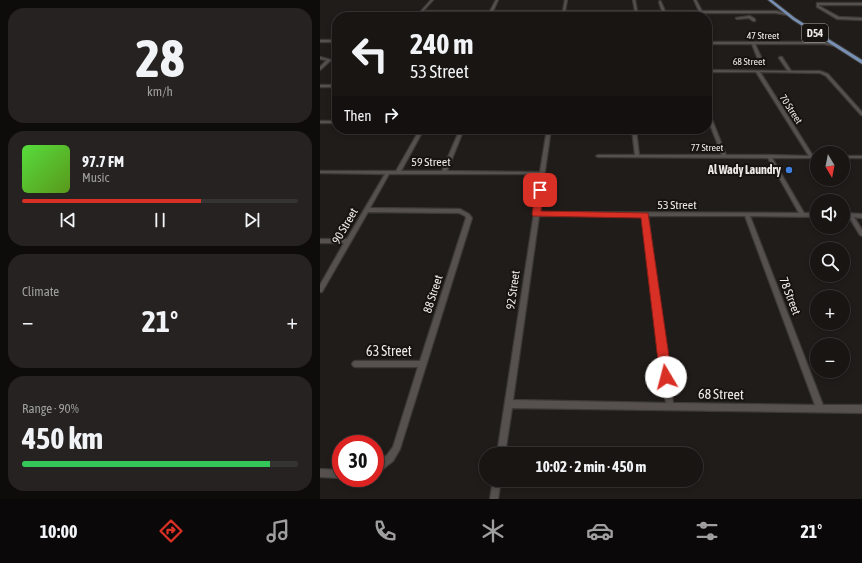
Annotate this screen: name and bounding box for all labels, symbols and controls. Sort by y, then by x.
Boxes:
road number: D54 [802,24,828,42]
text: 28 [136,28,184,88]
icon: left [344,28,396,80]
text: 240 m [410,28,473,60]
street label: 47 Street [747,30,779,41]
street label: 68 Street [733,56,765,67]
text: 53 Street [410,61,469,82]
text: km/h [147,84,173,99]
street label: 70 Street [777,92,805,126]
icon: right [380,104,402,126]
text: Then [344,107,372,124]
street label: 77 Street [691,142,723,153]
north arrow [810,146,850,186]
map controls [810,146,850,378]
text: 97.7 FM [82,153,124,170]
street label: 59 Street [411,155,451,169]
place label: Al Wady Laundry [707,163,781,177]
marker: Al Wady Laundry [784,165,794,175]
text: Music [82,170,109,185]
pin [523,173,557,207]
icon: arrive [529,179,551,201]
button: sound [810,194,850,234]
street label: 53 Street [657,198,697,212]
street label: 90 Street [329,205,361,247]
icon: previous [57,209,79,231]
icon: pause [149,209,171,231]
icon: next [241,209,263,231]
button: search [810,242,850,282]
street label: 92 Street [503,269,523,310]
street label: 88 Street [420,273,446,315]
street label: 78 Street [776,275,804,317]
text: Climate [22,284,59,299]
button: + [810,290,850,330]
text: 21° [142,304,178,338]
text: − [22,308,33,334]
text: + [287,308,298,334]
button: − [810,338,850,378]
street label: 63 Street [366,343,412,359]
position arrow [645,356,687,398]
street label: 68 Street [698,386,744,402]
text: Range · 90% [22,401,79,416]
text: 450 km [22,421,103,455]
speed limit sign: 30 [332,435,384,487]
text: 10:02 · 2 min · 450 m [536,458,646,475]
icon: directions [157,517,185,545]
icon: music [264,517,292,545]
icon: phone [371,517,399,545]
icon: climate [479,517,507,545]
icon: car [586,517,614,545]
icon: filters [693,517,721,545]
text: 10:00 [40,521,77,542]
text: 21° [800,521,822,542]

